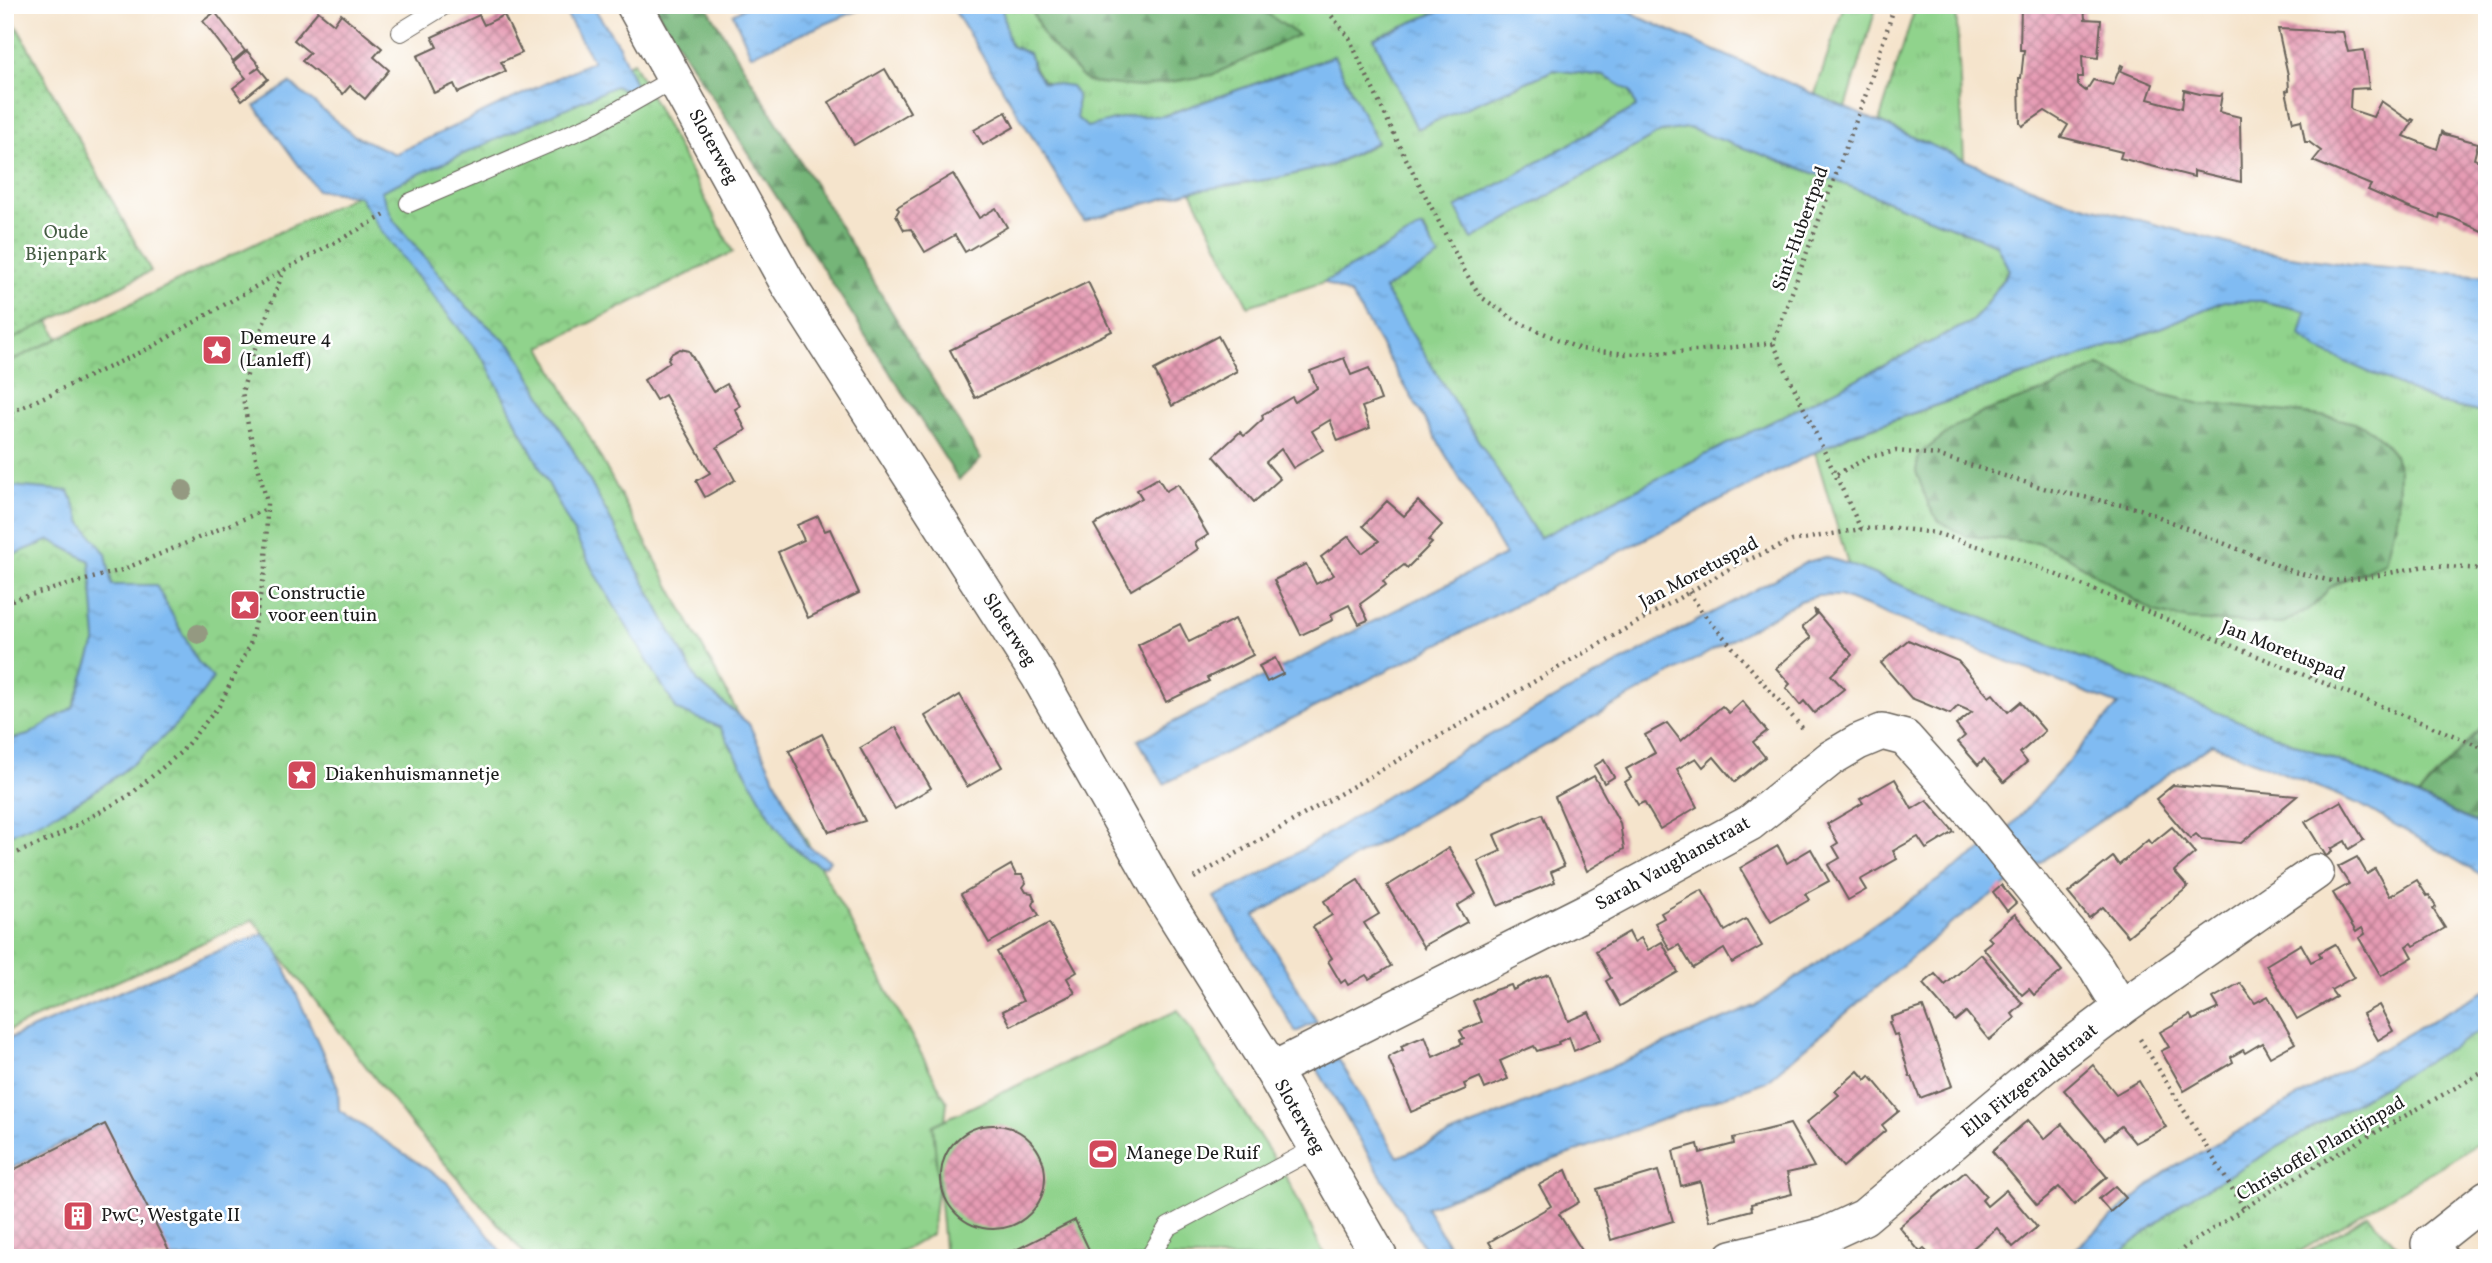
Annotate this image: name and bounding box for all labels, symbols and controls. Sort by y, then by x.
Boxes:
street label: Sloterweg [682,104,744,190]
street label: Sint-Hubertpad [1766,163,1836,295]
park label: Oude Bijenpark [25,220,107,268]
place label: Demeure 4 (Lanleff) [240,326,332,374]
place icon: Demeure 4 (Lanleff) [200,333,234,367]
street label: Jan Moretuspad [1635,531,1763,615]
place label: Constructie voor een tuin [268,581,377,629]
place icon: Constructie voor een tuin [228,588,262,622]
street label: Sloterweg [976,588,1042,672]
street label: Jan Moretuspad [2217,614,2349,688]
place icon: Diakenhuismannetje [285,758,319,792]
place label: Diakenhuismannetje [325,762,499,788]
street label: Sarah Vaughanstraat [1591,810,1755,917]
street label: Ella Fitzgeraldstraat [1956,1018,2104,1144]
street label: Sloterweg [1267,1075,1331,1159]
street label: Christoffel Plantijnpad [2232,1090,2410,1208]
sports icon: Manege De Ruif [1086,1137,1120,1171]
place label: Manege De Ruif [1126,1141,1260,1167]
building icon: PwC, Westgate II [61,1199,95,1233]
place label: PwC, Westgate II [101,1203,240,1229]

